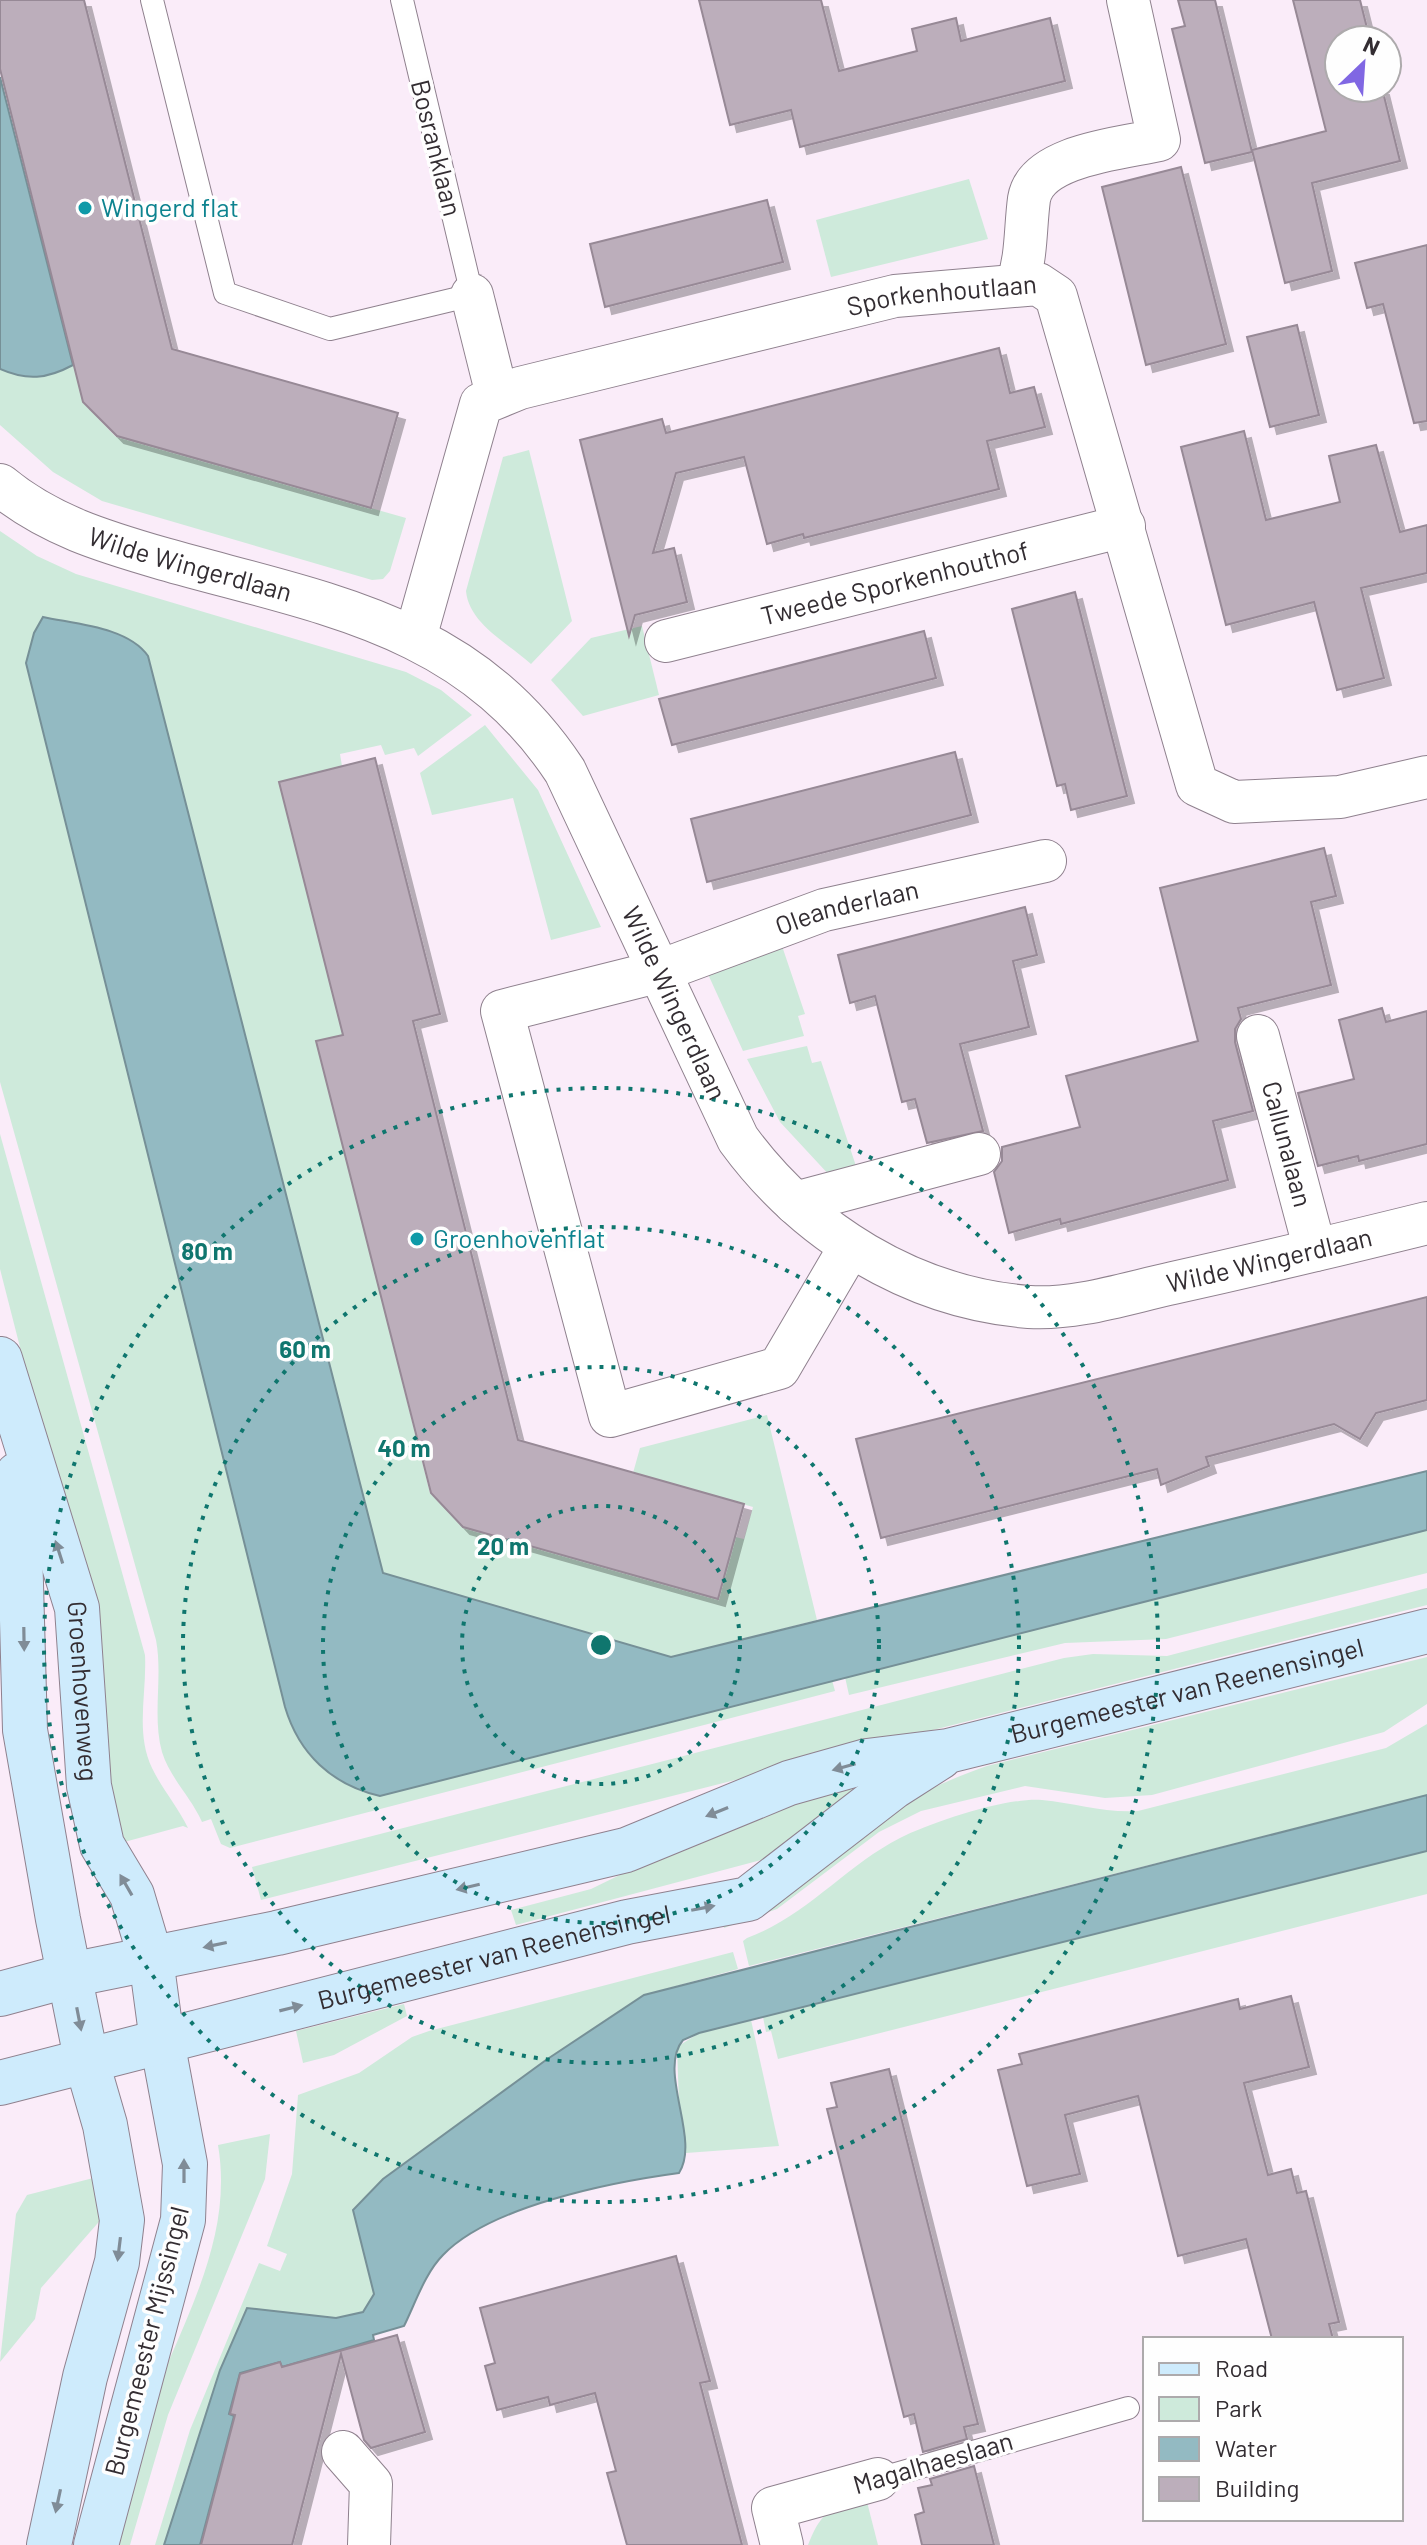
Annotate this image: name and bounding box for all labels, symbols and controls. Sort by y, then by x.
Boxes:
north arrow [1323,24,1403,104]
text: N [1360,30,1384,60]
street label: Bosranklaan [406,76,469,219]
place label: Wingerd flat [101,191,239,222]
marker: Wingerd flat [76,199,94,217]
street label: Sporkenhoutlaan [843,267,1038,321]
street label: Wilde Wingerdlaan [85,519,296,607]
street label: Tweede Sporkenhouthof [757,534,1032,631]
street label: Oleanderlaan [771,873,921,941]
street label: Wilde Wingerdlaan [617,901,734,1104]
street label: Callunalaan [1257,1078,1320,1210]
street label: Wilde Wingerdlaan [1163,1220,1375,1298]
place label: Groenhovenflat [433,1222,605,1253]
marker: Groenhovenflat [408,1230,426,1248]
text: 80 m [181,1236,233,1265]
text: 60 m [279,1334,331,1363]
text: 40 m [377,1433,431,1462]
text: 20 m [477,1531,529,1560]
one-way arrow [52,1540,64,1564]
street label: Groenhovenweg [63,1600,106,1782]
one-way arrow [17,1627,30,1652]
centre of rings [587,1631,615,1659]
street label: Burgemeester van Reenensingel [1007,1631,1366,1749]
one-way arrow [831,1762,856,1774]
one-way arrow [705,1806,729,1819]
one-way arrow [119,1874,133,1896]
one-way arrow [456,1882,481,1894]
street label: Burgemeester van Reenensingel [314,1897,673,2015]
one-way arrow [691,1901,716,1913]
one-way arrow [202,1939,227,1952]
one-way arrow [279,2001,304,2013]
one-way arrow [73,2007,85,2032]
one-way arrow [178,2158,190,2183]
street label: Burgemeester Mijssingel [97,2203,194,2478]
one-way arrow [112,2237,125,2262]
legend [1143,2337,1403,2521]
text: Road [1215,2353,1268,2382]
text: Park [1215,2393,1262,2422]
street label: Magalhaeslaan [849,2424,1016,2499]
text: Water [1215,2433,1277,2462]
text: Building [1215,2473,1299,2502]
one-way arrow [51,2489,64,2514]

